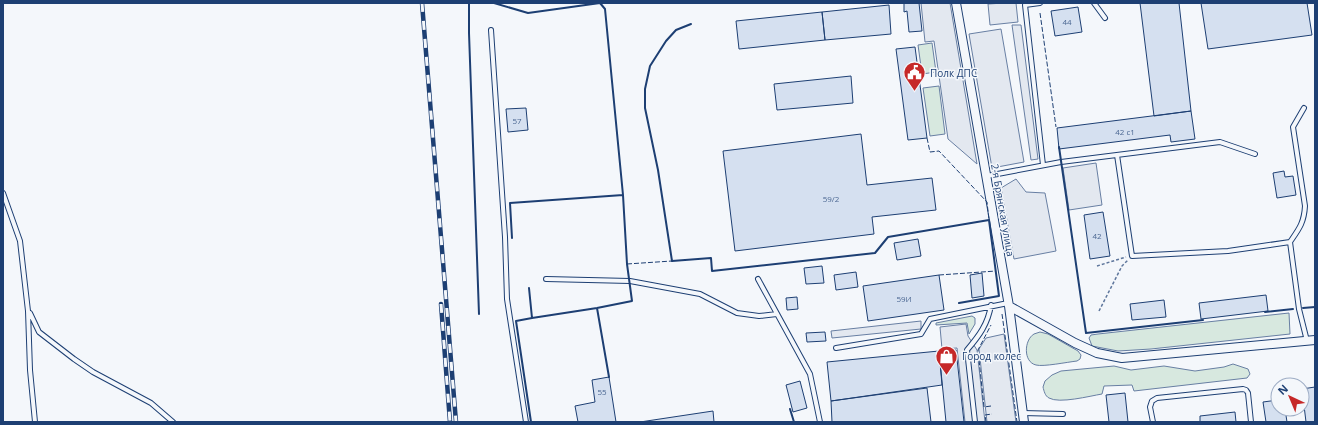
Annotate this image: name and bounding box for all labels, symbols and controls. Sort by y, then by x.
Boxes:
house number: 44 [1062,16,1072,27]
public building icon: Полк ДПС [902,60,928,93]
place label: Полк ДПС [930,66,977,80]
house number: 57 [512,115,522,126]
house number: 42 с1 [1115,126,1135,137]
street label: 2-я Брянская улица [988,163,1018,257]
house number: 59/2 [823,193,840,204]
house number: 42 [1092,230,1102,241]
house number: 59И [896,293,912,304]
shop icon: Город колес [933,343,959,376]
place label: Город колес [962,349,1021,363]
north arrow [1270,377,1310,417]
text: N [1274,381,1291,398]
house number: 55 [597,386,607,397]

